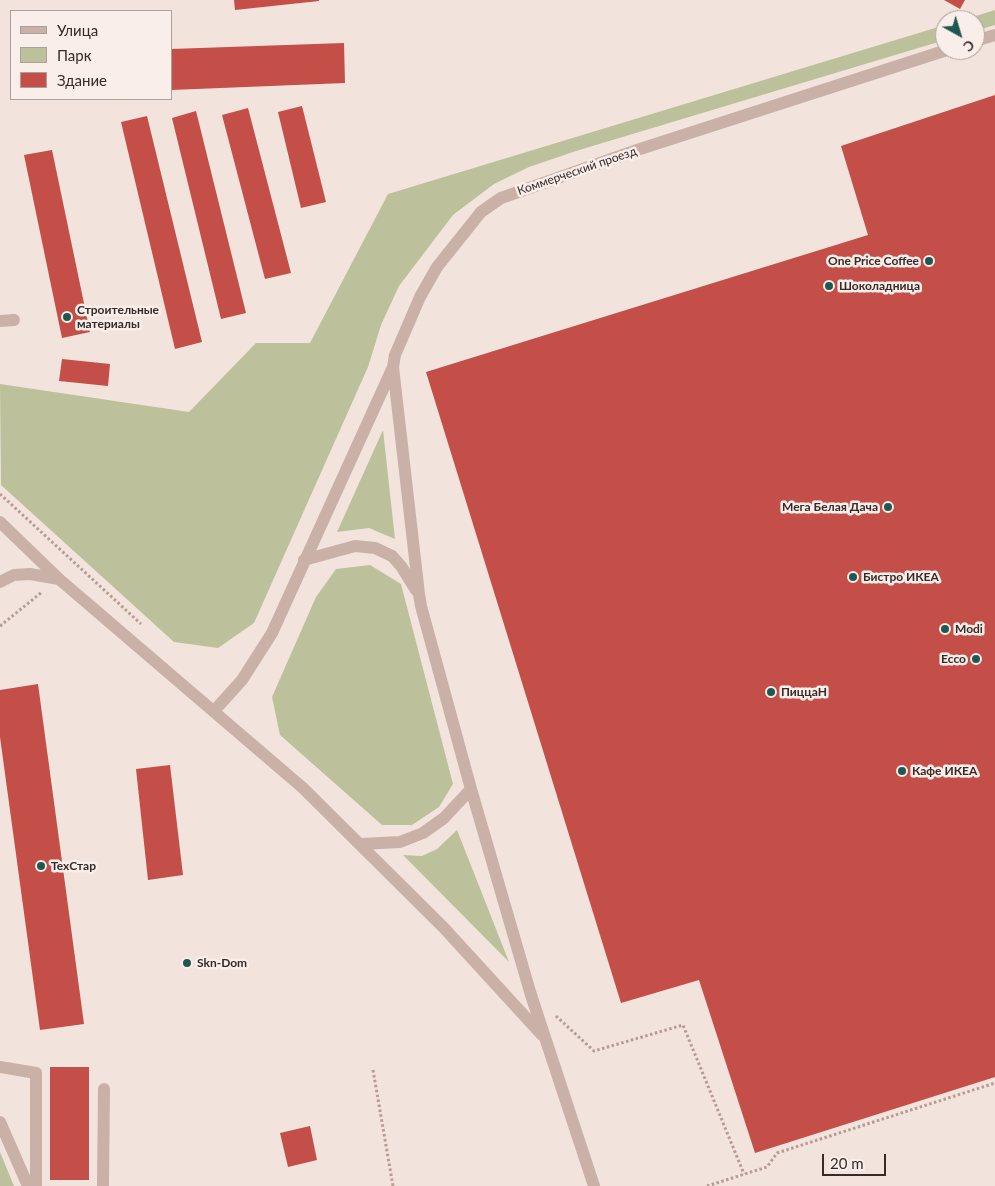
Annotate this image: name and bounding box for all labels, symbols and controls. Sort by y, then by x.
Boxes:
legend [10,10,172,100]
north arrow [935,10,985,60]
text: Улица [57,21,98,39]
text: С [960,37,978,56]
text: Парк [57,46,91,64]
text: Здание [57,71,107,89]
street label: Коммерческий проезд [516,144,638,198]
place label: One Price Coffee [828,254,919,268]
marker: One Price Coffee [923,255,935,267]
place label: Шоколадница [839,279,920,293]
marker: Шоколадница [823,280,835,292]
place label: Строительные материалы [77,303,159,331]
marker: Строительные материалы [61,311,73,323]
place label: Мега Белая Дача [782,500,878,514]
marker: Мега Белая Дача [882,501,894,513]
place label: Бистро ИКЕА [863,570,939,584]
marker: Бистро ИКЕА [847,571,859,583]
place label: Modi [955,622,983,636]
marker: Modi [939,623,951,635]
place label: Ecco [941,652,966,666]
marker: Ecco [970,653,982,665]
place label: ПиццаН [781,685,827,699]
marker: ПиццаН [765,686,777,698]
place label: Кафе ИКЕА [912,764,977,778]
marker: Кафе ИКЕА [896,765,908,777]
place label: ТехСтар [51,859,96,873]
marker: ТехСтар [35,860,47,872]
place label: Skn-Dom [197,956,247,970]
marker: Skn-Dom [181,957,193,969]
scale bar [825,1144,889,1176]
text: 20 m [830,1154,864,1172]

